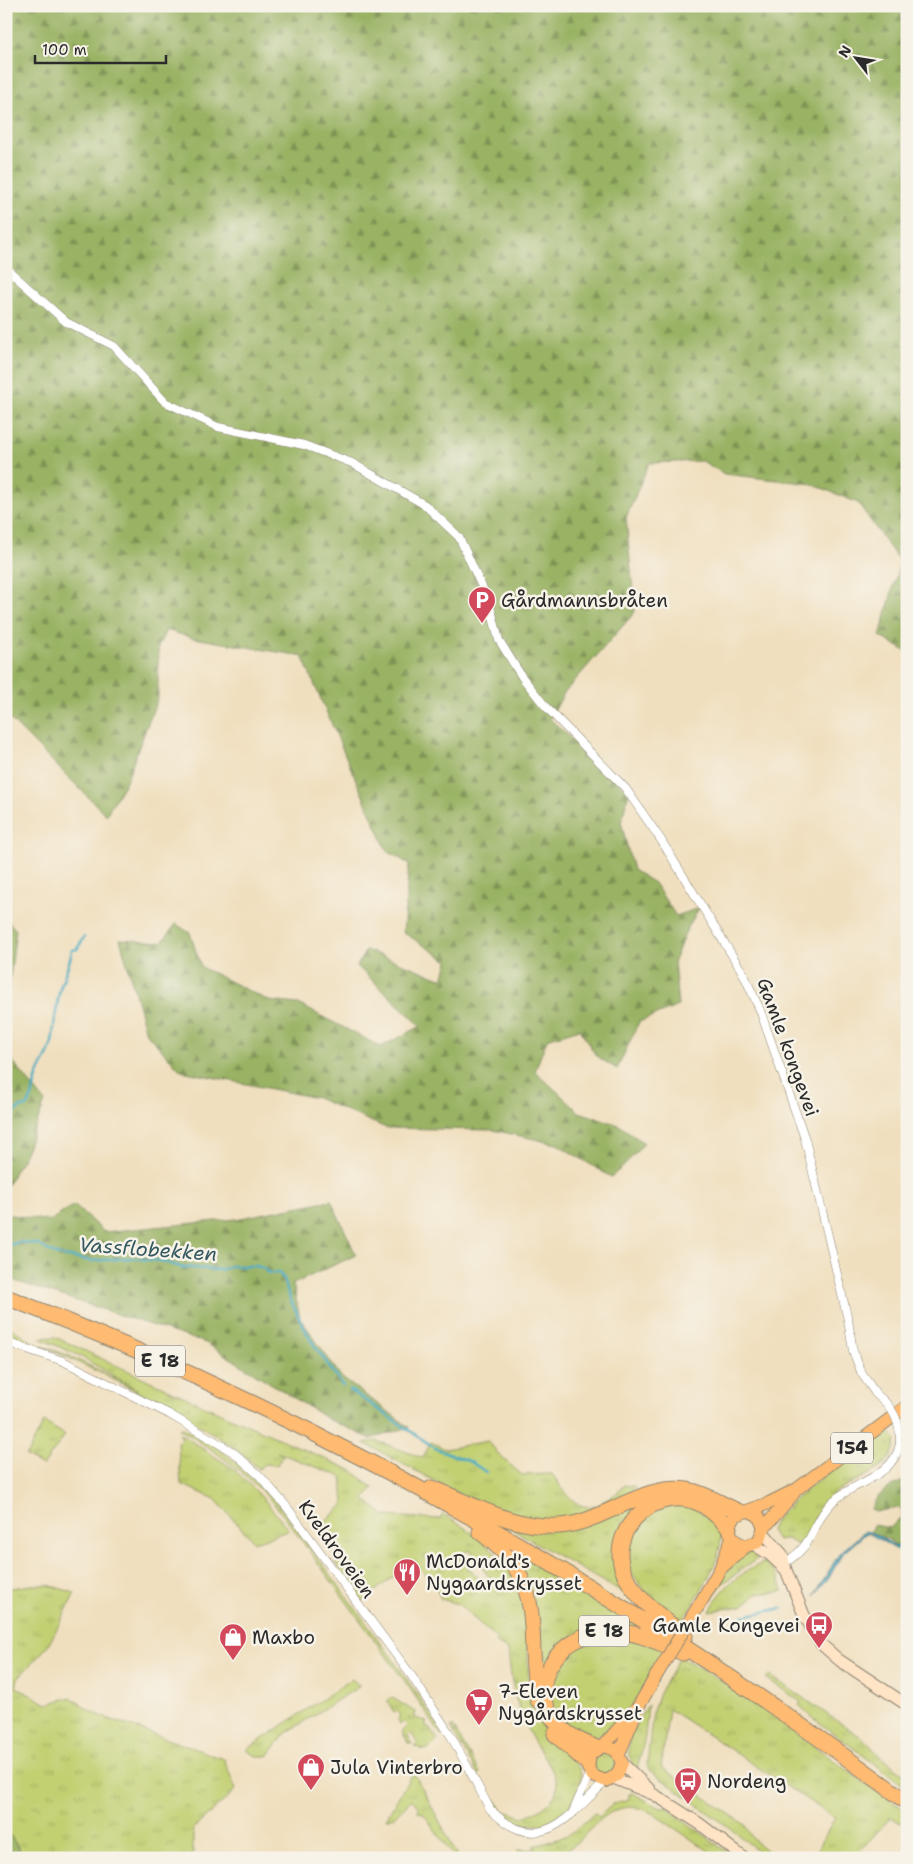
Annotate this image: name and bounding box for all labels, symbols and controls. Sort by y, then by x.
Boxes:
scale bar [35,32,166,64]
north arrow [830,32,880,82]
text: 100 m [42,40,87,60]
text: N [834,42,855,61]
parking icon: Gårdmannsbråten [467,585,497,624]
place label: Gårdmannsbråten [501,588,668,613]
street label: Gamle kongevei [751,974,825,1120]
water label: Vassflobekken [78,1231,218,1267]
road number: E 18 [135,1345,185,1376]
road number: 154 [831,1432,873,1464]
street label: Kveldroveien [293,1495,381,1603]
place label: McDonald's Nygaardskrysset [426,1549,582,1596]
restaurant icon: McDonald's Nygaardskrysset [392,1557,422,1596]
bus stop icon: Gamle Kongevei [804,1610,834,1649]
place label: Gamle Kongevei [653,1613,800,1638]
road number: E 18 [579,1615,629,1646]
shop icon: Maxbo [218,1622,248,1661]
place label: Maxbo [252,1625,315,1650]
place label: 7-Eleven Nygårdskrysset [498,1679,642,1726]
supermarket icon: 7-Eleven Nygårdskrysset [464,1687,494,1726]
shop icon: Jula Vinterbro [296,1752,326,1791]
place label: Jula Vinterbro [330,1755,463,1780]
bus stop icon: Nordeng [673,1766,703,1805]
place label: Nordeng [707,1769,786,1794]

